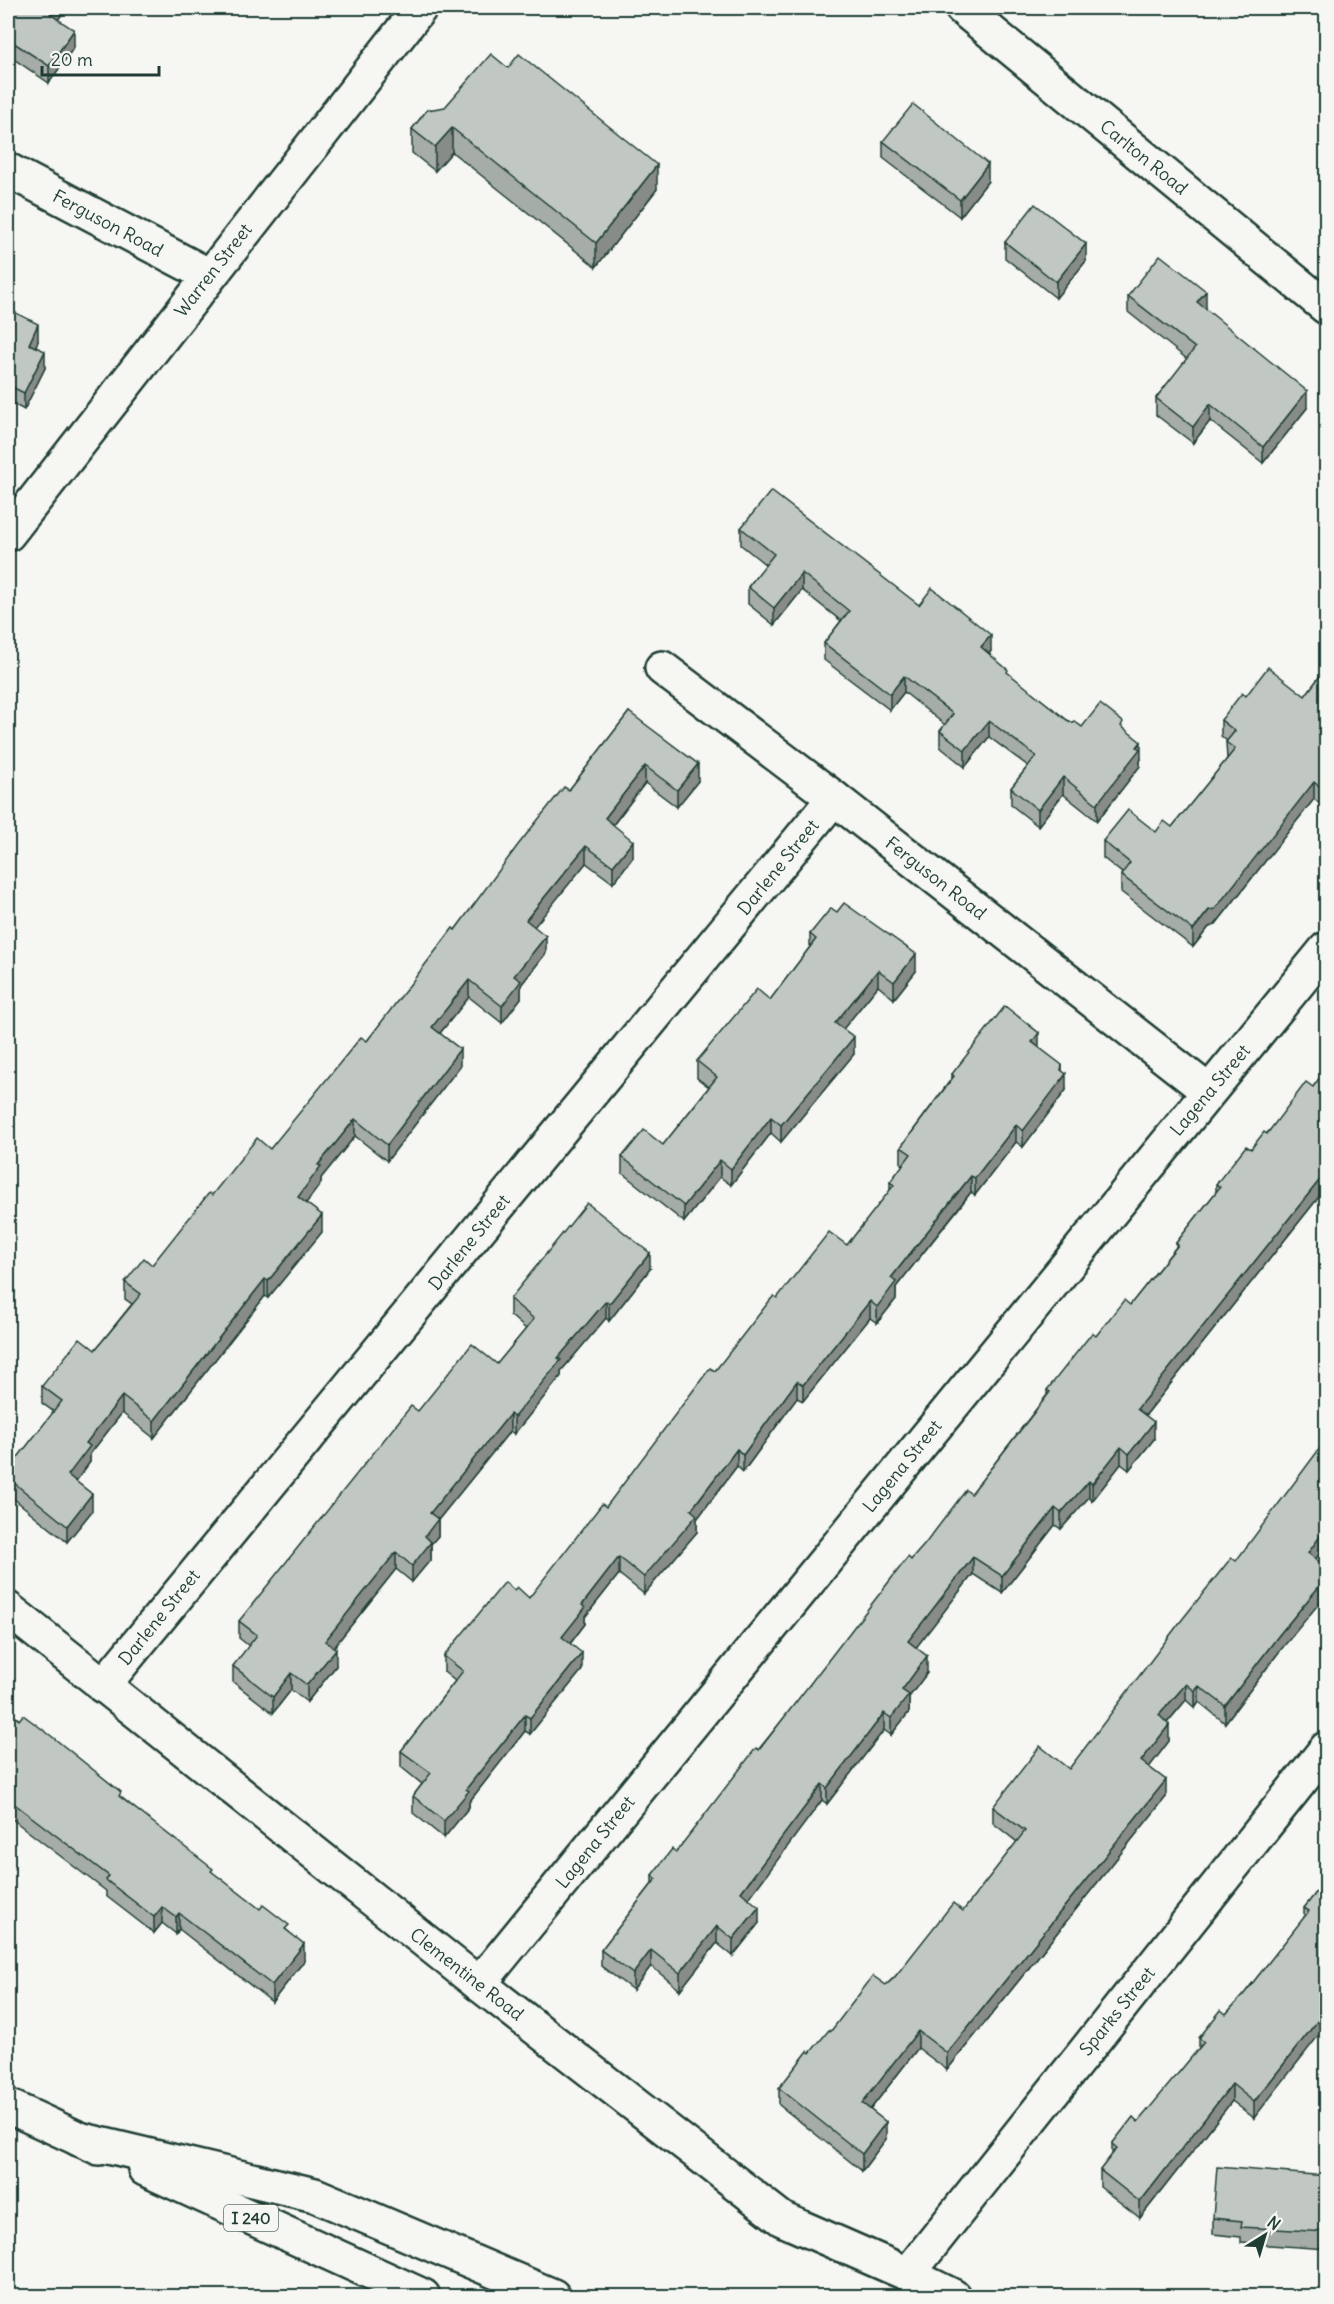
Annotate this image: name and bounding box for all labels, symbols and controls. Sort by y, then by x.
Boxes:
scale bar [42,39,159,77]
text: 20 m [51,48,93,71]
street label: Carlton Road [1095,115,1193,200]
street label: Ferguson Road [49,184,168,262]
street label: Warren Street [169,219,257,321]
street label: Darlene Street [732,814,824,920]
street label: Ferguson Road [881,831,991,925]
street label: Lagena Street [1165,1039,1255,1141]
street label: Darlene Street [423,1189,515,1295]
street label: Lagena Street [858,1415,946,1517]
street label: Darlene Street [113,1564,205,1670]
street label: Lagena Street [551,1791,639,1893]
street label: Clementine Road [406,1922,529,2026]
street label: Sparks Street [1074,1962,1160,2060]
road number: I 240 [224,2205,278,2231]
north arrow [1235,2205,1295,2265]
text: N [1264,2212,1284,2234]

